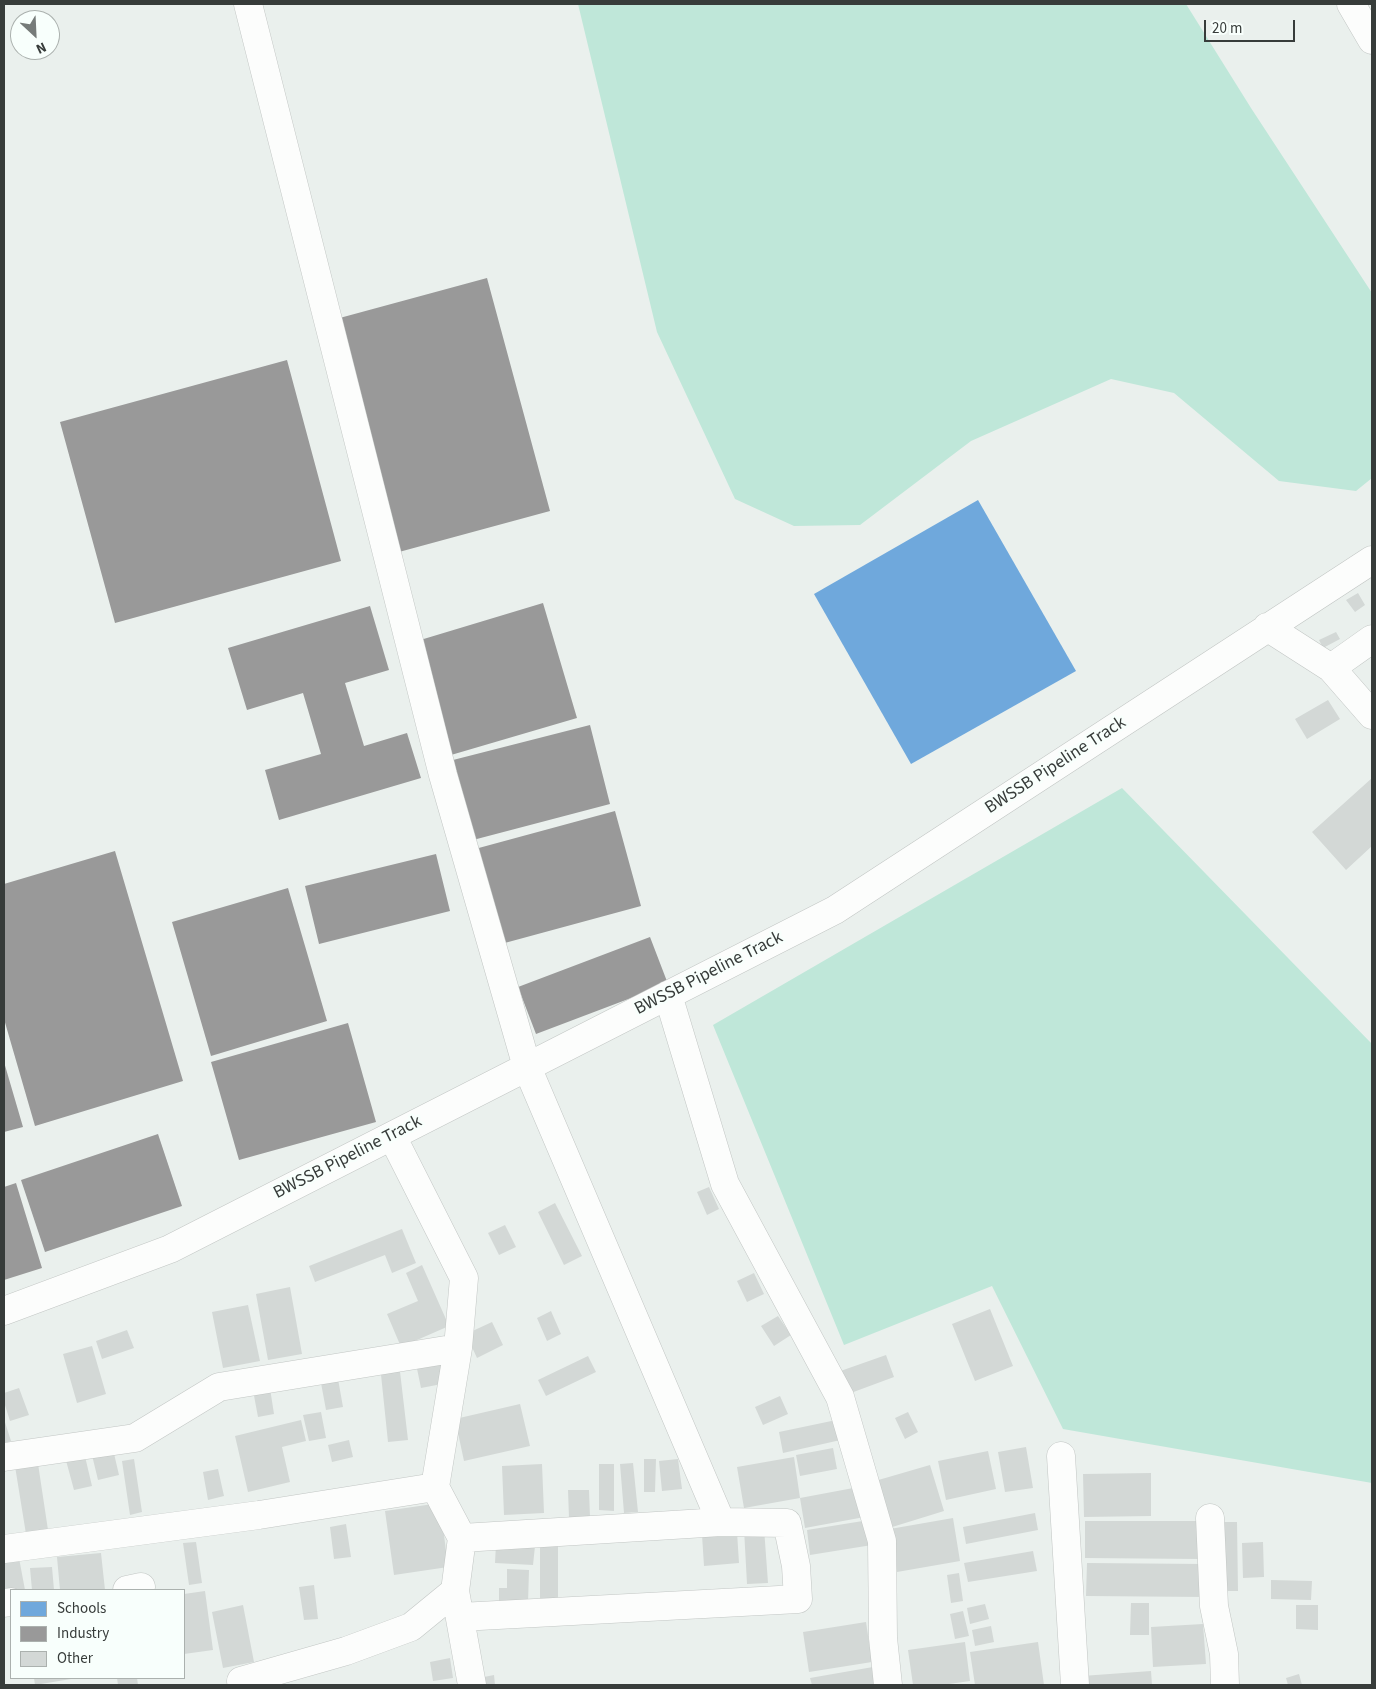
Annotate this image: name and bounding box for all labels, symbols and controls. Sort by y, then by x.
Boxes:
north arrow [10,10,60,60]
scale bar [1206,10,1297,42]
text: 20 m [1212,18,1242,39]
text: N [32,37,49,59]
street label: BWSSB Pipeline Track [982,712,1130,820]
street label: BWSSB Pipeline Track [631,927,787,1021]
street label: BWSSB Pipeline Track [270,1111,426,1205]
legend [10,1589,185,1679]
text: Schools [57,1598,106,1619]
text: Industry [57,1623,109,1644]
text: Other [57,1648,93,1669]

